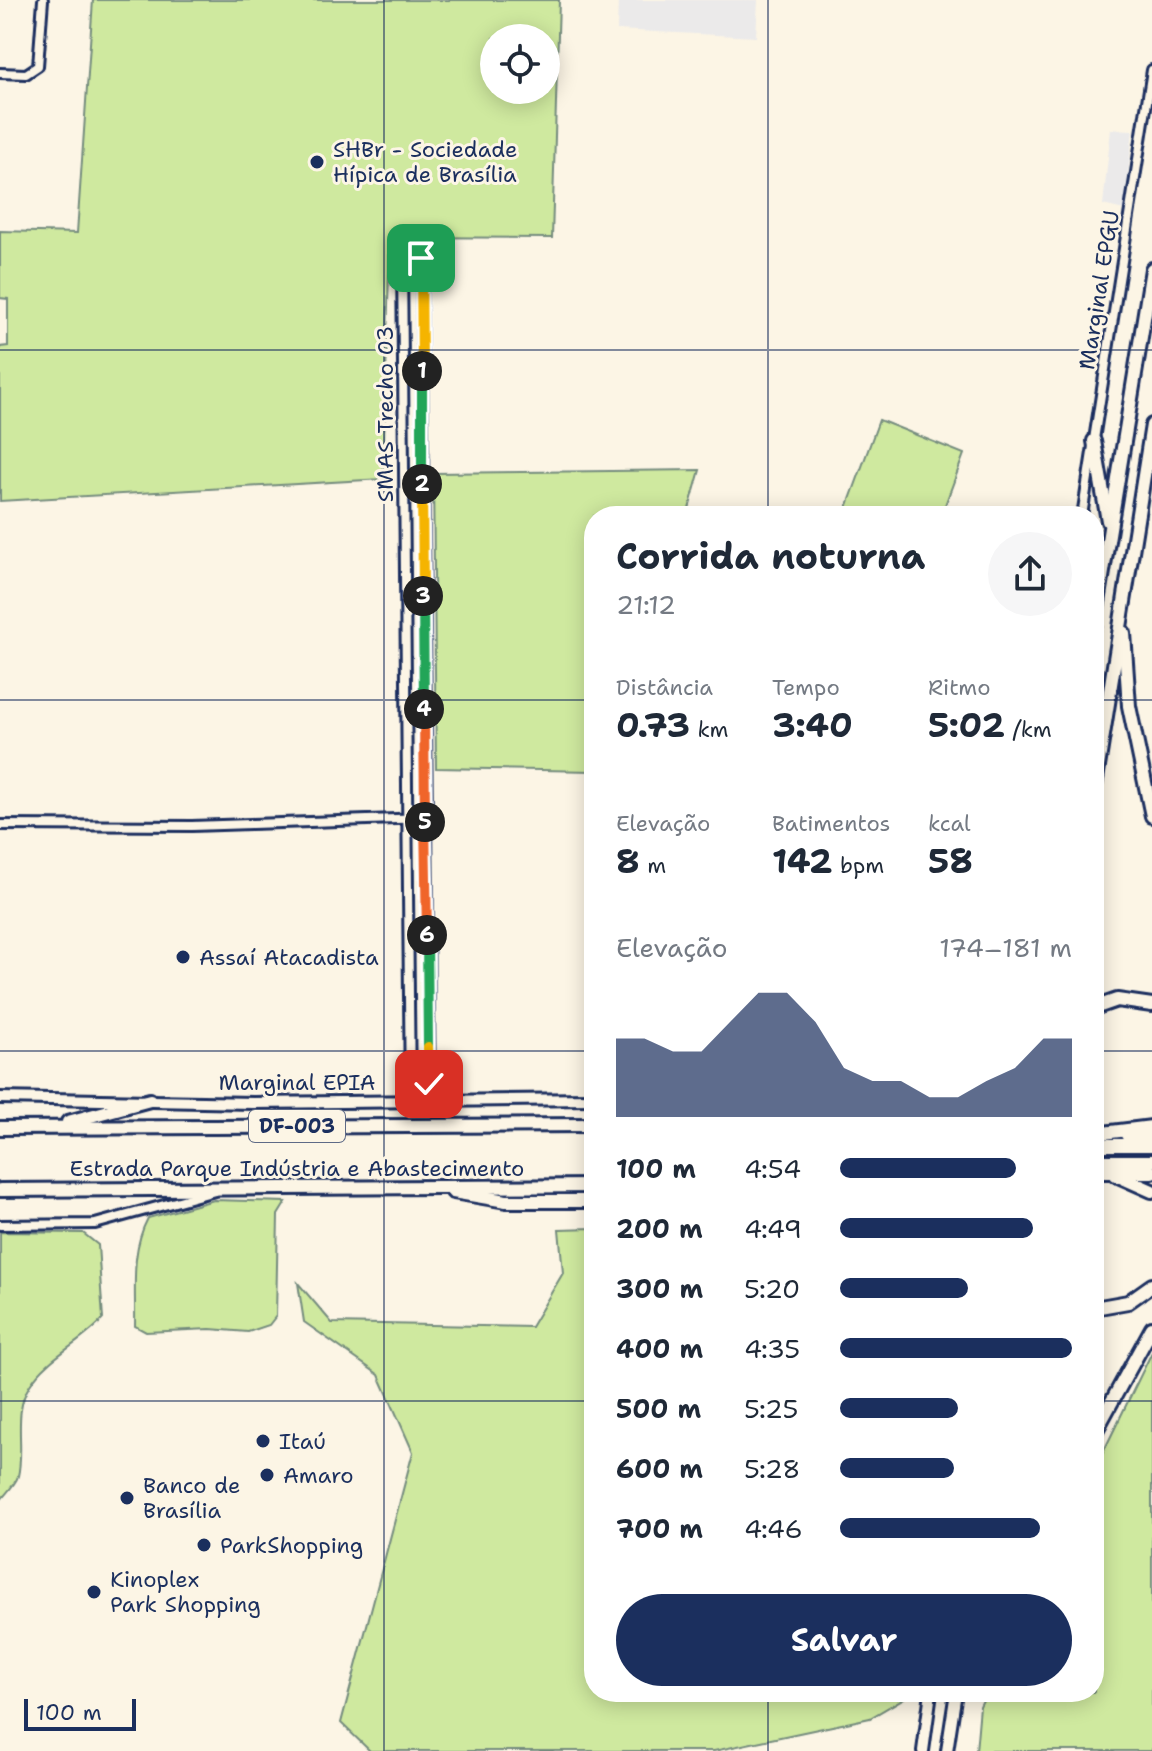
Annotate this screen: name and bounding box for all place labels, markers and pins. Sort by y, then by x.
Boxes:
place label: SHBr - Sociedade Hípica de Brasília [333,135,517,189]
marker: SHBr - Sociedade Hípica de Brasília [308,153,326,171]
pin [387,224,455,292]
pin: 1 [402,351,442,391]
pin: 2 [402,464,442,504]
pin: 3 [403,576,443,616]
pin: 4 [404,689,444,729]
pin: 5 [405,802,445,842]
pin: 6 [407,915,447,955]
place label: Assaí Atacadista [199,943,379,972]
marker: Assaí Atacadista [174,948,192,966]
pin [395,1050,463,1118]
place label: Itaú [279,1427,326,1456]
marker: Itaú [254,1432,272,1450]
place label: Amaro [283,1461,354,1490]
marker: Amaro [258,1466,276,1484]
place label: Banco de Brasília [143,1471,240,1525]
marker: Banco de Brasília [118,1489,136,1507]
place label: ParkShopping [220,1531,363,1560]
marker: ParkShopping [195,1536,213,1554]
place label: Kinoplex Park Shopping [110,1565,261,1619]
marker: Kinoplex Park Shopping [85,1583,103,1601]

